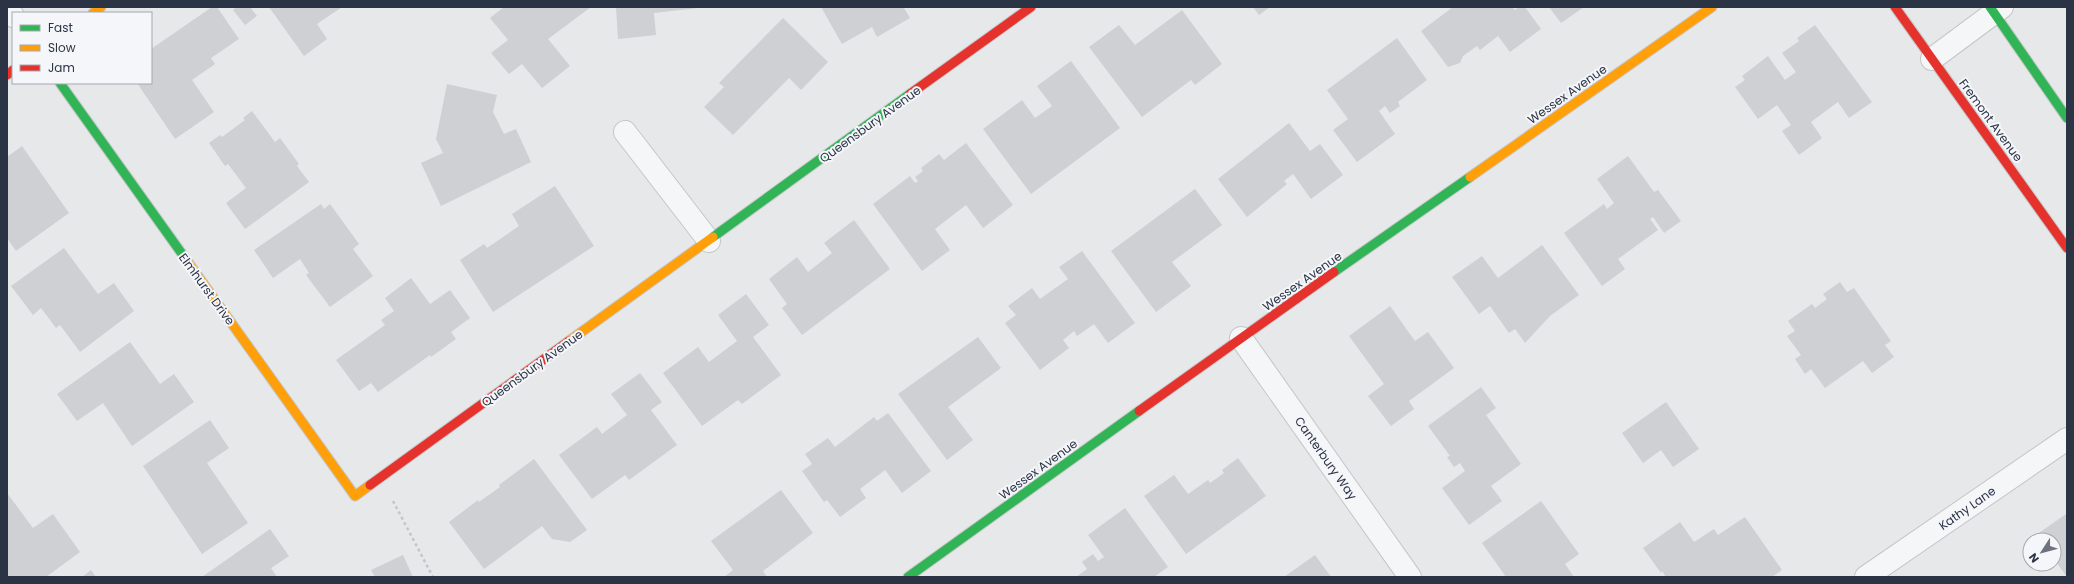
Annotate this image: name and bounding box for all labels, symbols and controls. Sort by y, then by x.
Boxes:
legend [12,12,152,84]
text: Fast [48,19,73,36]
text: Slow [48,39,76,56]
text: Jam [48,59,75,76]
street label: Wessex Avenue [1524,60,1610,128]
street label: Fremont Avenue [1955,75,2027,165]
street label: Queensbury Avenue [816,81,924,167]
street label: Wessex Avenue [1259,247,1345,315]
street label: Elmhurst Drive [175,250,239,328]
street label: Queensbury Avenue [478,325,586,411]
street label: Canterbury Way [1291,413,1361,503]
street label: Wessex Avenue [995,435,1081,503]
street label: Kathy Lane [1935,482,1999,534]
north arrow [2022,532,2062,572]
text: N [2025,550,2043,566]

